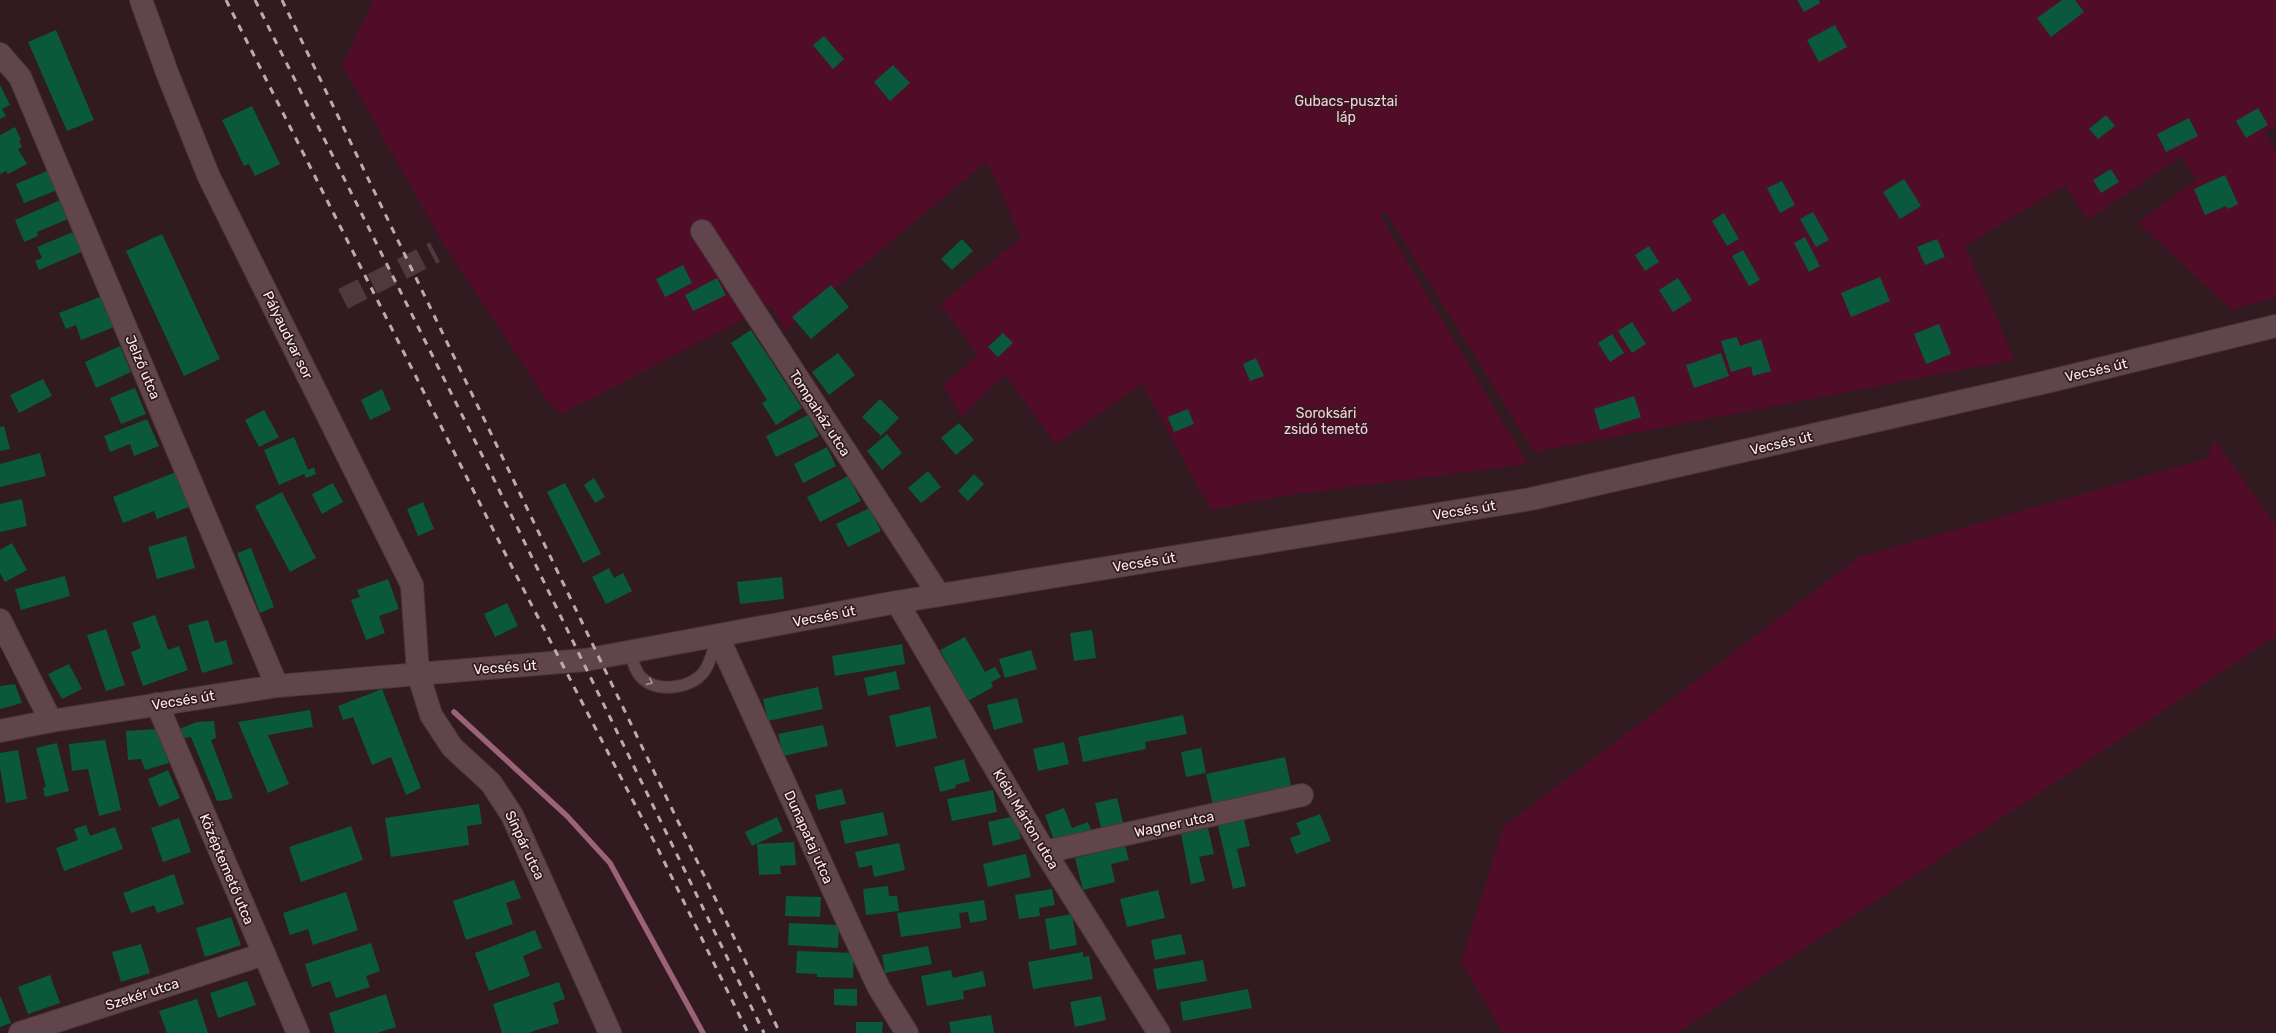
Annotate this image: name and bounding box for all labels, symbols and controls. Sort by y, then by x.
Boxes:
park label: Gubacs-pusztai láp [1294,93,1398,126]
street label: Pályaudvar sor [259,288,317,383]
street label: Jelző utca [121,333,164,402]
street label: Vecsés út [2063,355,2129,386]
street label: Tompaház utca [785,367,854,460]
park label: Soroksári zsidó temető [1284,405,1368,438]
street label: Vecsés út [1748,428,1814,459]
street label: Vecsés út [1431,497,1497,524]
street label: Vecsés út [1111,549,1177,576]
street label: Vecsés út [791,602,857,631]
street label: Vecsés út [473,657,538,678]
one-way arrow [646,677,654,685]
street label: Vecsés út [150,687,216,714]
street label: Klébl Márton utca [989,766,1062,872]
street label: Dunapataj utca [780,788,837,886]
street label: Sínpár utca [501,808,548,883]
street label: Wagner utca [1133,808,1216,841]
street label: Középtemető utca [195,811,258,927]
street label: Szekér utca [103,975,181,1014]

